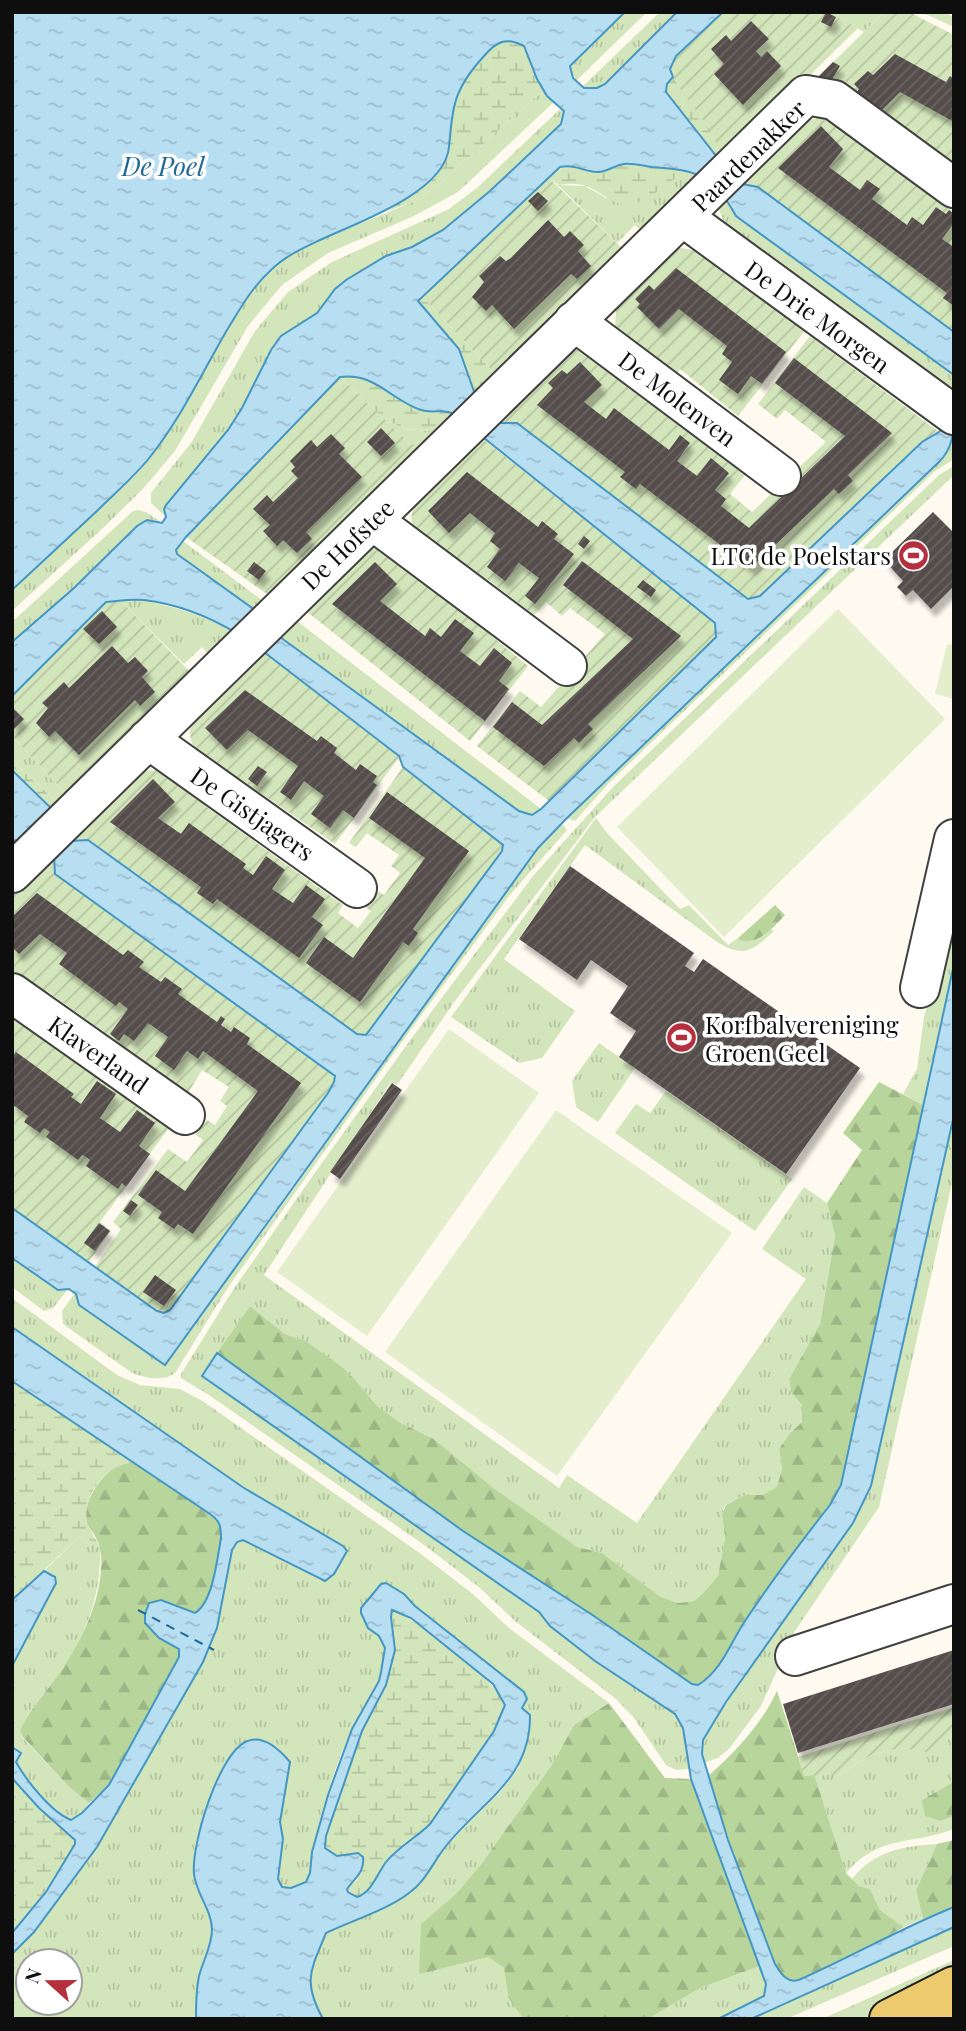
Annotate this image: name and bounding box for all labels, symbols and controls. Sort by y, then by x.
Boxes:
street label: Paardenakker [684,92,813,218]
water label: De Poel [121,148,206,183]
street label: De Drie Morgen [739,253,897,379]
street label: De Molenven [613,343,743,453]
street label: De Hofstee [294,492,400,596]
sports icon: LTC de Poelstars [897,538,931,572]
place label: LTC de Poelstars [711,539,891,571]
street label: De Gistjagers [185,759,321,867]
street label: Klaverland [43,1008,155,1100]
place label: Korfbalvereniging Groen Geel [705,1008,899,1068]
sports icon: Korfbalvereniging Groen Geel [665,1021,699,1055]
north arrow [14,1947,84,2017]
text: N [18,1964,47,1987]

